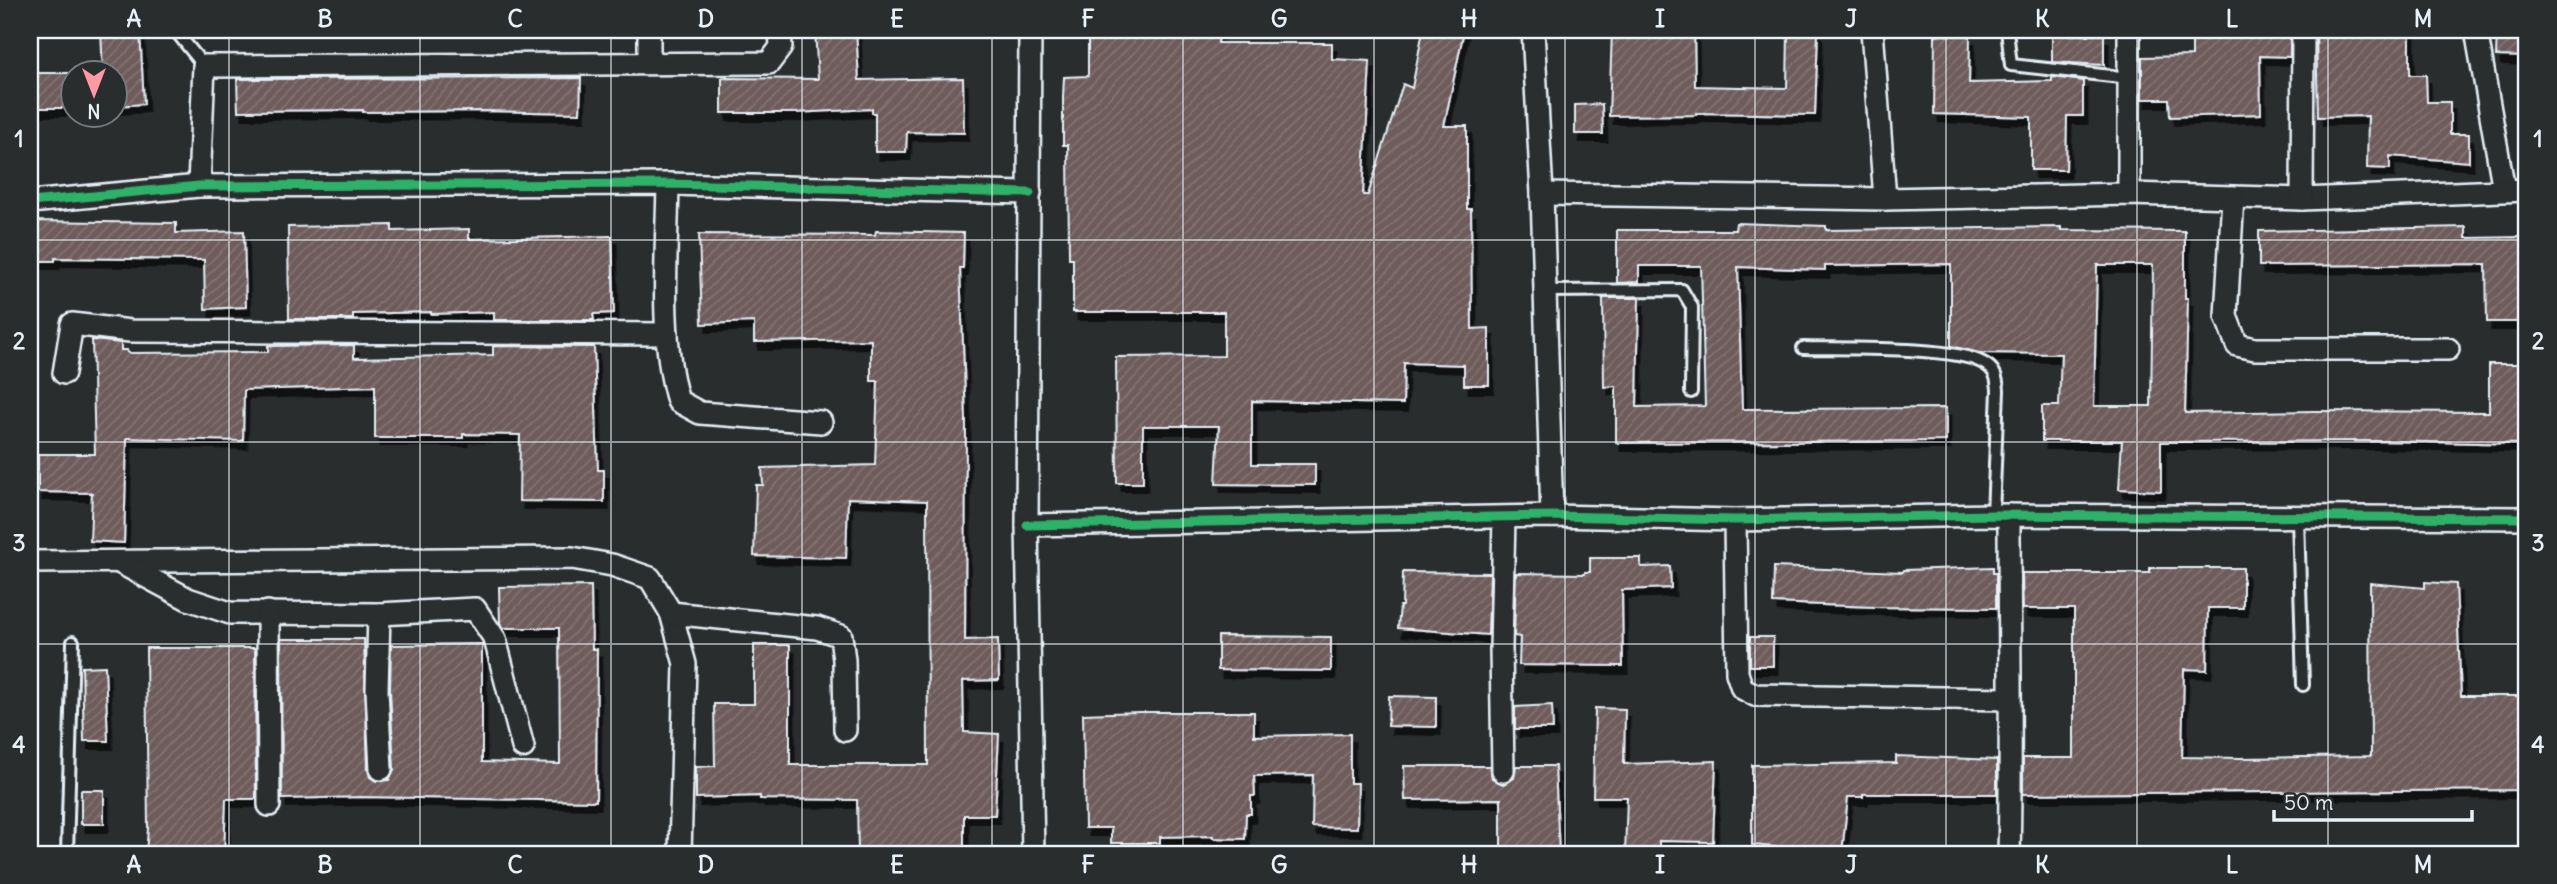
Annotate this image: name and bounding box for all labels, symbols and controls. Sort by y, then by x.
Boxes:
text: A [127,4,142,33]
text: B [317,4,333,33]
text: C [507,4,523,33]
text: D [698,4,714,33]
text: E [890,4,904,33]
text: F [1081,4,1095,33]
text: G [1271,4,1287,33]
text: H [1461,4,1477,33]
text: I [1655,4,1665,33]
text: J [1845,4,1857,33]
text: K [2035,4,2050,33]
text: L [2226,4,2239,33]
text: M [2414,4,2432,33]
north arrow [60,60,130,130]
text: N [87,99,101,123]
text: 1 [14,124,24,153]
text: 1 [2533,124,2543,153]
text: 2 [13,326,26,355]
text: 2 [2532,326,2545,355]
text: 3 [12,528,26,557]
text: 3 [2531,528,2545,557]
text: 4 [12,730,26,759]
text: 4 [2531,730,2545,759]
scale bar [2274,779,2471,823]
text: 50 m [2284,789,2333,816]
text: A [127,850,142,879]
text: B [317,850,333,879]
text: C [507,850,523,879]
text: D [698,850,714,879]
text: E [890,850,904,879]
text: F [1081,850,1095,879]
text: G [1271,850,1287,879]
text: H [1461,850,1477,879]
text: I [1655,850,1665,879]
text: J [1845,850,1857,879]
text: K [2035,850,2050,879]
text: L [2226,850,2239,879]
text: M [2414,850,2432,879]

